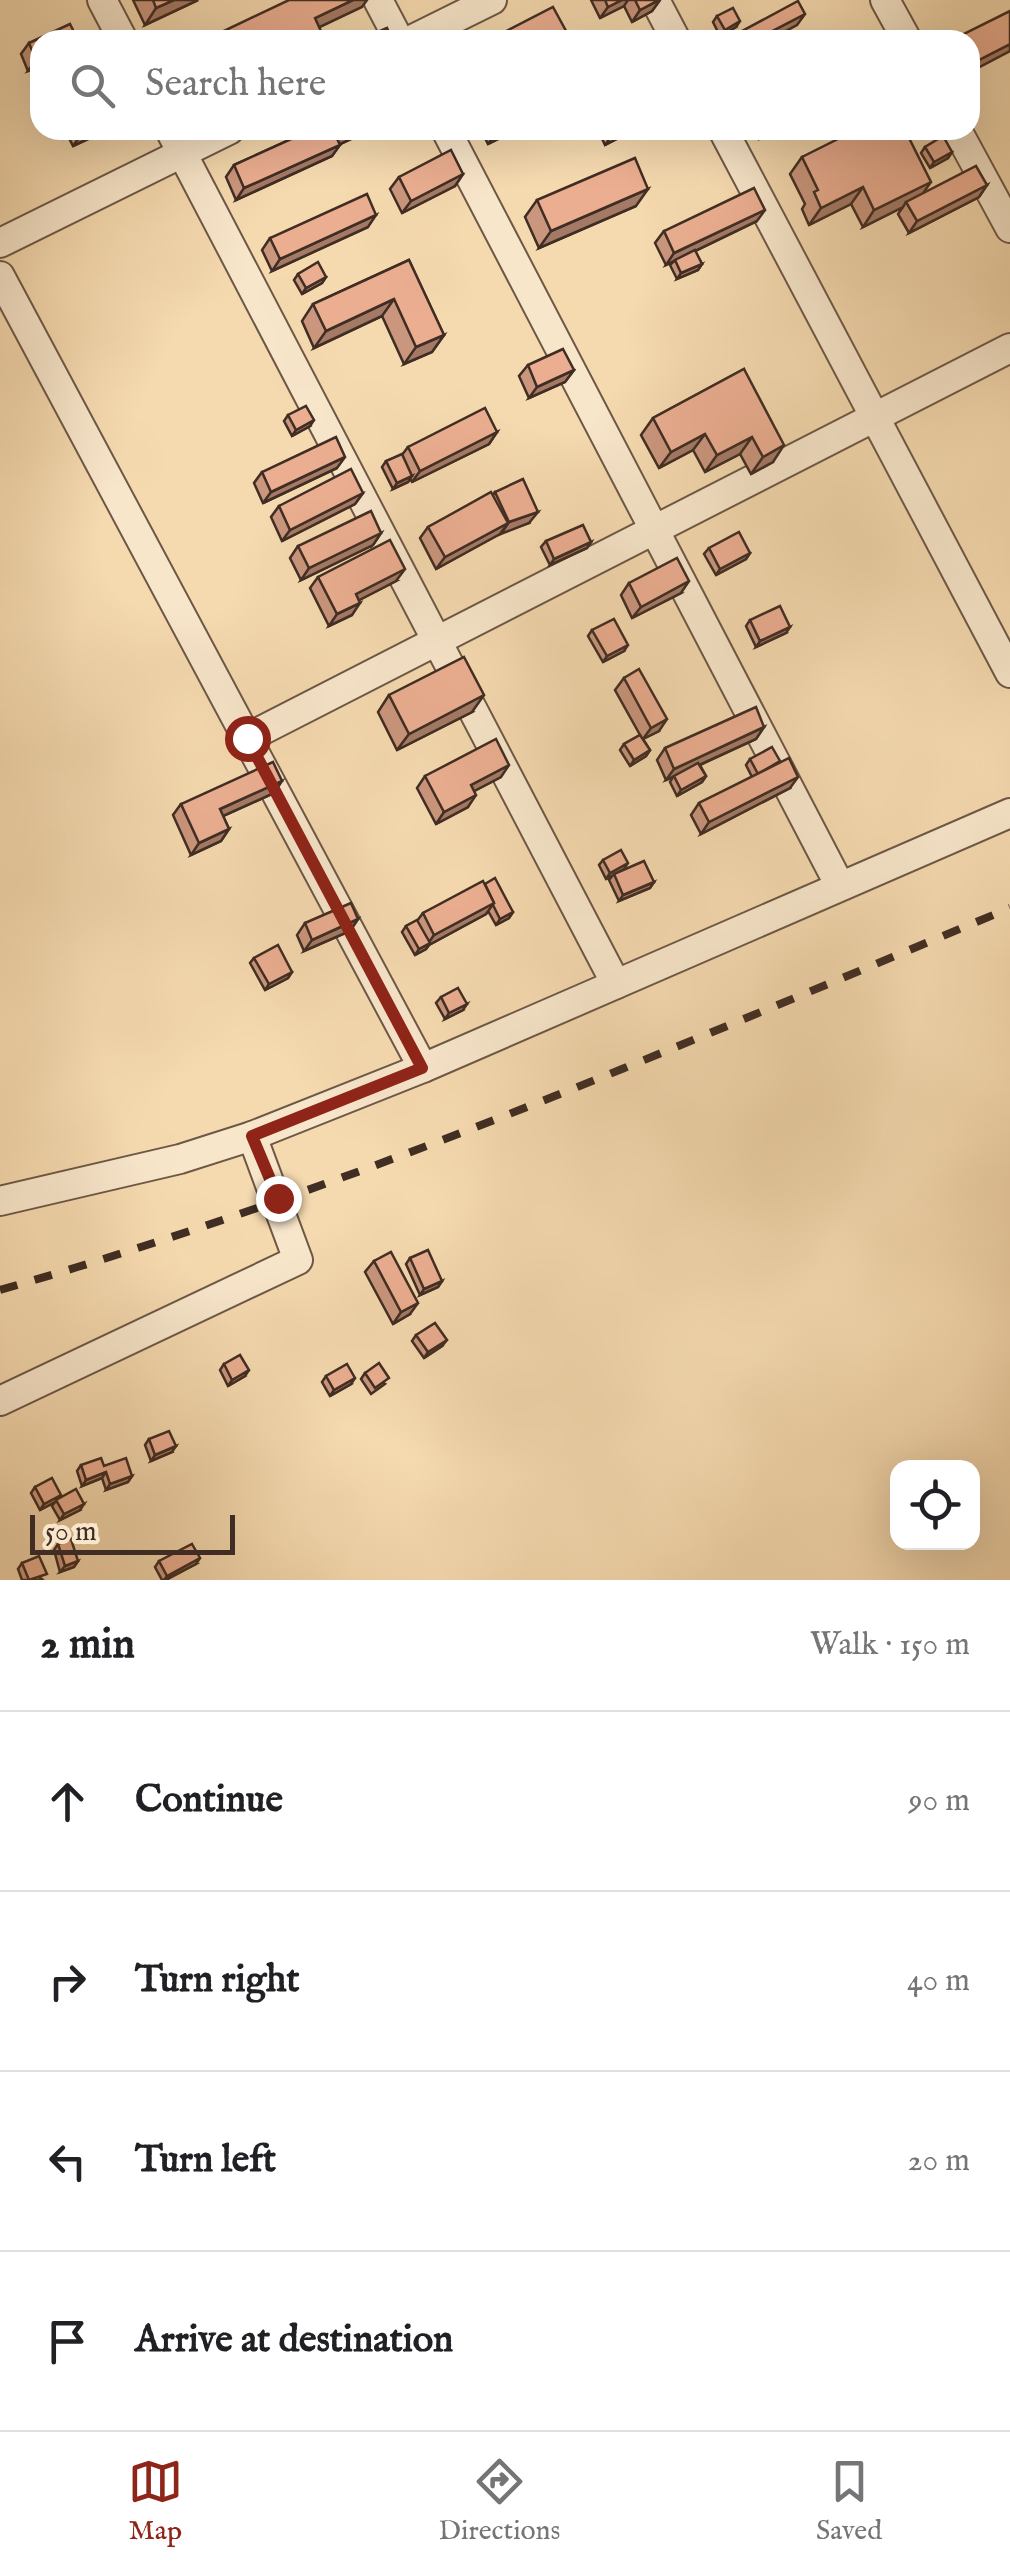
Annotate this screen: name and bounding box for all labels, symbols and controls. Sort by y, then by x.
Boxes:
search box [30,30,980,140]
icon: search [65,58,120,113]
text: Search here [145,61,326,109]
route start [225,716,271,762]
route end [256,1176,302,1222]
map controls [890,1460,980,1550]
button: locate [890,1460,980,1550]
scale bar [30,1510,235,1554]
text: 50 m [45,1515,97,1550]
text: 2 min [40,1619,135,1672]
text: Walk · 150 m [810,1625,970,1666]
icon: ahead [40,1774,95,1829]
text: Continue [135,1777,283,1825]
text: 90 m [909,1781,970,1822]
icon: right [40,1954,95,2009]
text: Turn right [135,1957,299,2005]
text: 40 m [907,1961,970,2002]
icon: left [40,2134,95,2189]
text: Turn left [135,2137,276,2185]
text: 20 m [908,2141,970,2182]
icon: arrive [40,2314,95,2369]
text: Arrive at destination [135,2317,453,2365]
tab: Map [128,2454,183,2549]
tab: Directions [438,2454,560,2549]
tab: Saved [816,2454,882,2549]

